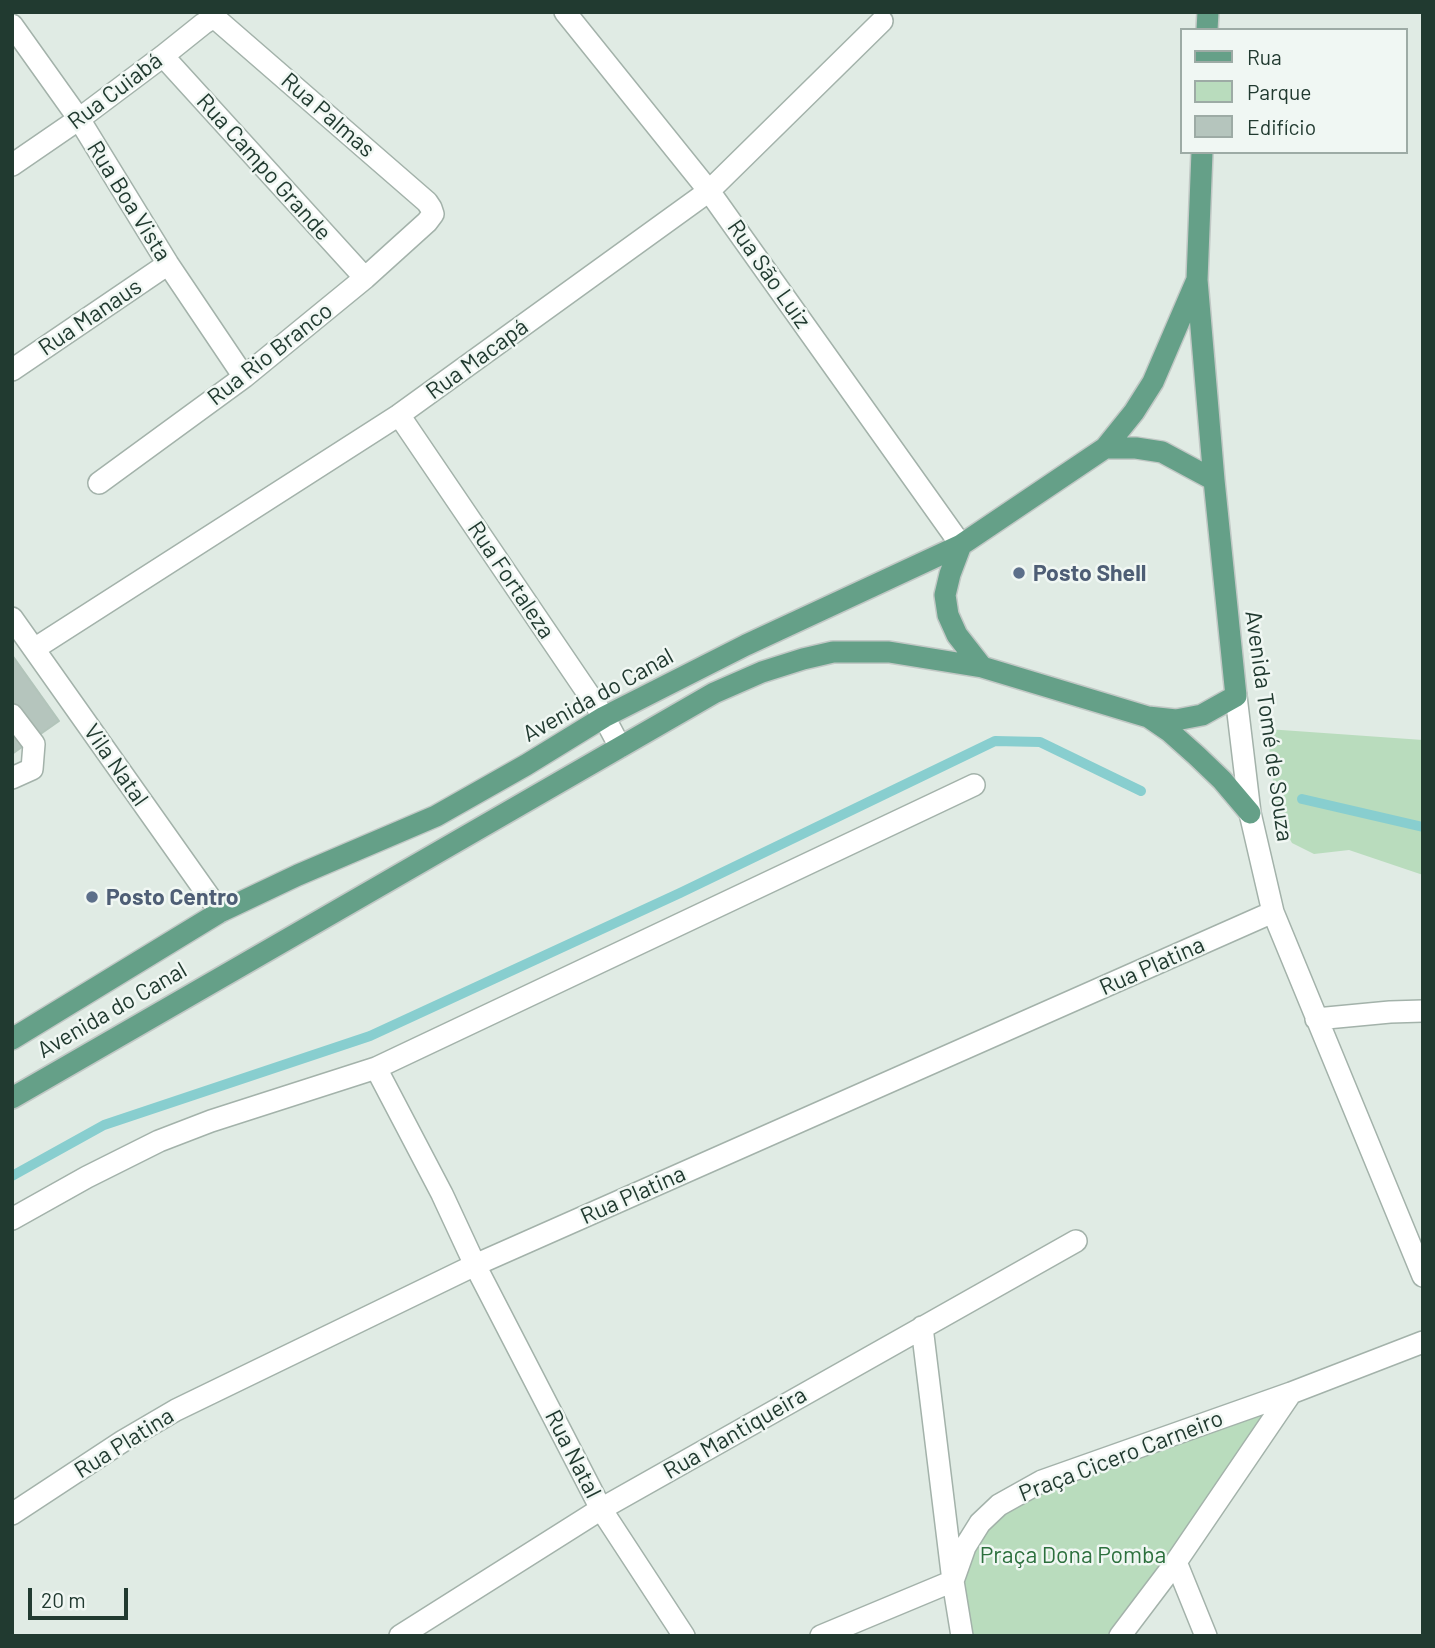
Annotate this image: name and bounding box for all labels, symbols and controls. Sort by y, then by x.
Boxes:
legend [1180,28,1407,154]
text: Rua [1247,44,1282,69]
street label: Rua Cuiabá [62,47,168,135]
street label: Rua Palmas [275,67,381,163]
text: Parque [1247,79,1312,104]
street label: Rua Campo Grande [191,88,337,246]
text: Edifício [1247,114,1316,139]
street label: Rua Boa Vista [81,136,177,266]
street label: Rua São Luiz [721,214,817,334]
street label: Rua Manaus [33,272,147,362]
street label: Rua Rio Branco [202,297,338,411]
street label: Rua Macapá [421,313,533,405]
street label: Rua Fortaleza [462,516,560,644]
place label: Posto Shell [1033,559,1146,587]
marker: Posto Shell [1011,565,1027,581]
street label: Avenida Tomé de Souza [1239,609,1299,843]
street label: Avenida do Canal [518,642,678,748]
street label: Vila Natal [78,719,154,811]
place label: Posto Centro [106,883,239,911]
marker: Posto Centro [84,889,100,905]
street label: Rua Platina [1095,931,1209,1001]
street label: Avenida do Canal [32,956,192,1064]
street label: Rua Platina [576,1160,690,1230]
street label: Rua Mantiqueira [658,1381,812,1485]
street label: Rua Platina [69,1402,179,1484]
street label: Praça Cicero Carneiro [1015,1404,1227,1508]
street label: Rua Natal [539,1405,607,1503]
park label: Praça Dona Pomba [980,1541,1166,1569]
scale bar [32,1574,131,1618]
text: 20 m [41,1587,86,1612]

